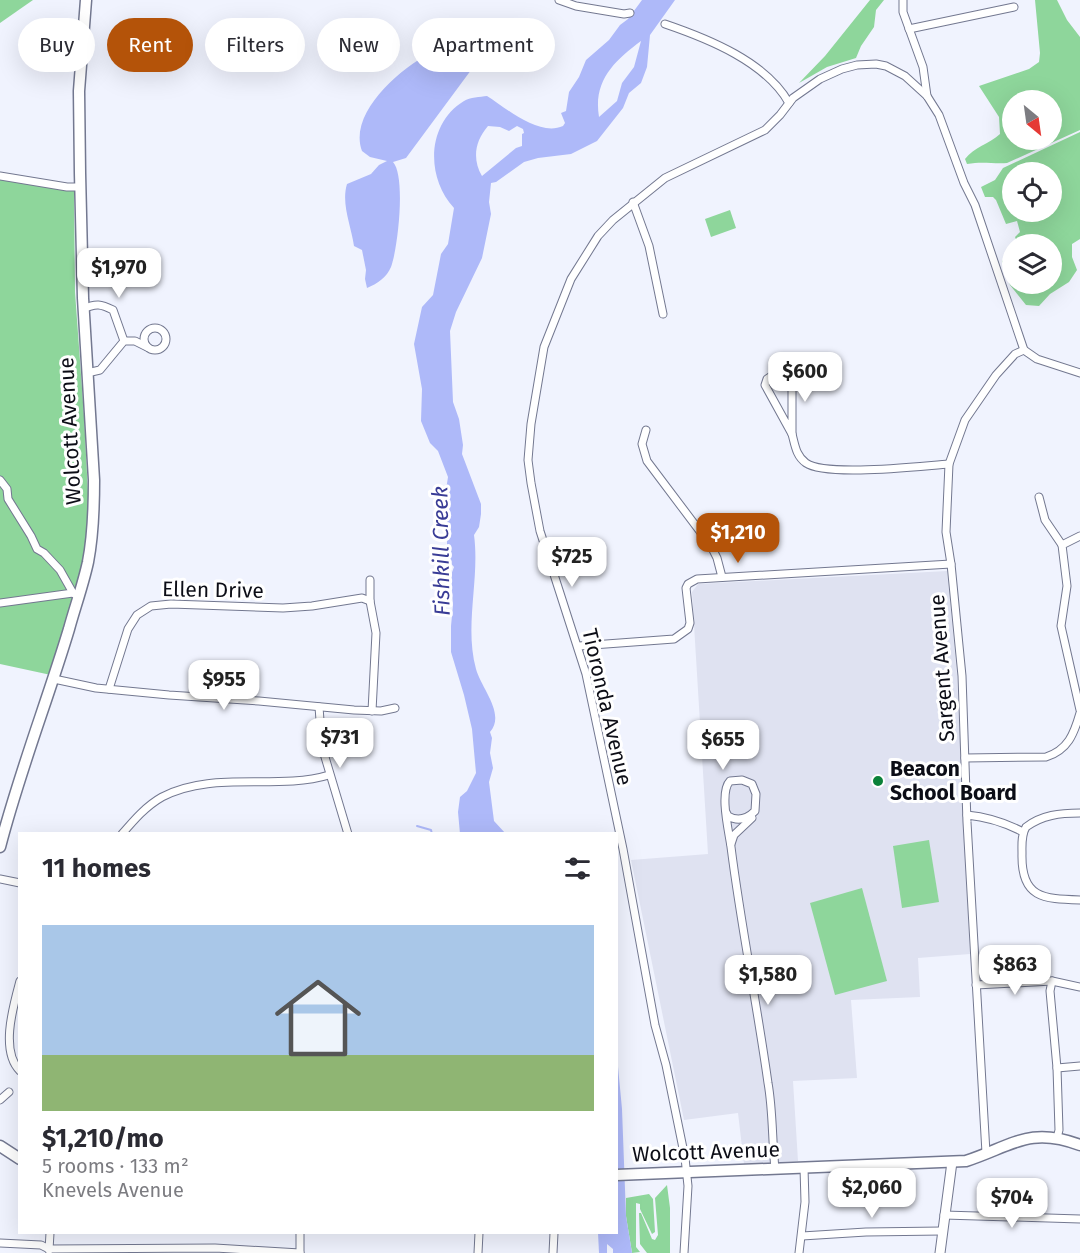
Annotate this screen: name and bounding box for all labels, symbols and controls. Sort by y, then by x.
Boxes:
chip: Buy [18,18,95,72]
chip: Rent [107,18,193,72]
chip: Filters [205,18,305,72]
chip: New [317,18,400,72]
chip: Apartment [412,18,555,72]
north arrow [1002,90,1062,150]
map controls [1002,90,1062,294]
button: locate [1002,162,1062,222]
button: layers [1002,234,1062,294]
pin: $1,970 [70,248,168,299]
text: $1,970 [91,255,147,279]
pin: $600 [769,352,841,403]
street label: Wolcott Avenue [53,357,87,505]
text: $600 [782,359,828,383]
water label: Fishkill Creek [426,486,456,616]
pin: $1,210 [689,513,787,564]
text: $1,210 [710,520,766,544]
pin: $725 [536,537,608,588]
text: $725 [552,544,592,568]
street label: Ellen Drive [162,576,264,604]
street label: Sargent Avenue [924,593,960,743]
street label: Tioronda Avenue [576,626,638,788]
pin: $955 [188,660,260,711]
text: $955 [202,667,246,691]
pin: $731 [304,718,376,769]
pin: $655 [687,720,759,771]
text: $731 [320,725,360,749]
text: $655 [701,727,745,751]
place label: Beacon School Board [890,756,1017,806]
marker: Beacon School Board [871,774,885,788]
icon: filters [561,852,594,885]
text: 11 homes [42,853,151,884]
pin: $863 [979,945,1051,996]
text: $863 [993,952,1037,976]
pin: $1,580 [719,955,817,1006]
text: $1,580 [739,962,797,986]
icon: home [264,964,372,1072]
text: $1,210/mo [42,1123,164,1154]
street label: Wolcott Avenue [632,1136,780,1168]
text: 5 rooms · 133 m² [42,1154,189,1178]
pin: $2,060 [823,1168,921,1219]
text: $2,060 [842,1175,902,1199]
text: Knevels Avenue [42,1178,184,1202]
pin: $704 [976,1178,1048,1229]
text: $704 [991,1185,1033,1209]

